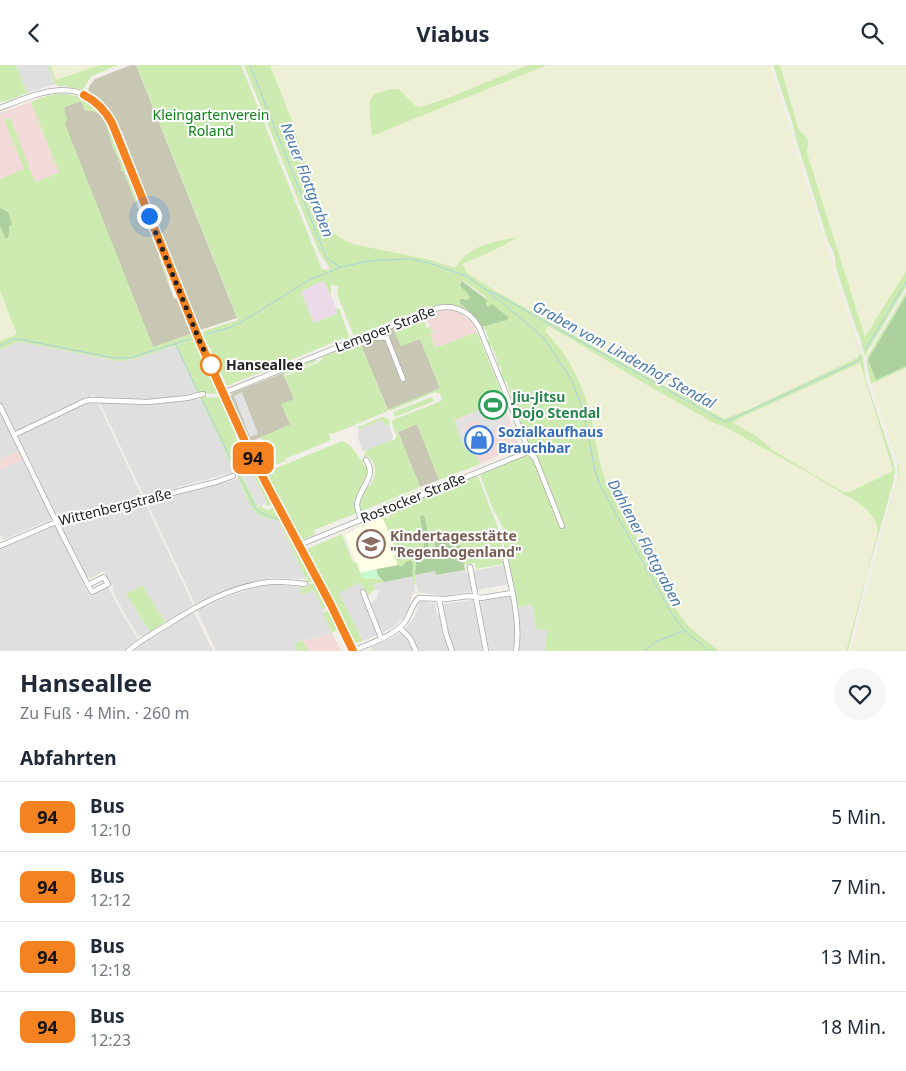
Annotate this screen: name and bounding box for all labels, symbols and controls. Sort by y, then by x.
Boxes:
text: Viabus [416,18,490,48]
icon: back [20,19,48,47]
icon: search [858,19,886,47]
park label: Kleingartenverein Roland [153,105,269,140]
water label: Neuer Flottgraben [277,119,339,240]
your location [137,204,162,229]
water label: Graben vom Lindenhof Stendal [530,295,720,413]
street label: Lemgoer Straße [332,301,438,356]
marker: Hanseallee [200,354,222,376]
place label: Hanseallee [226,355,303,374]
place label: Jiu-Jitsu Dojo Stendal [510,387,600,422]
sports icon: Jiu-Jitsu Dojo Stendal [478,390,508,420]
place label: Sozialkaufhaus Brauchbar [498,422,603,457]
shop icon: Sozialkaufhaus Brauchbar [464,425,494,455]
line badge: 94 [230,442,276,474]
text: 94 [243,446,263,470]
street label: Rostocker Straße [357,468,468,527]
water label: Dahlener Flottgraben [604,475,688,610]
street label: Wittenbergstraße [56,483,173,530]
place label: Kindertagesstätte "Regenbogenland" [390,526,522,561]
school or university icon: Kindertagesstätte "Regenbogenland" [356,529,386,559]
text: Hanseallee [20,666,152,699]
button: heart [834,668,886,720]
text: Zu Fuß · 4 Min. · 260 m [20,702,189,724]
text: Abfahrten [20,745,117,771]
text: Bus [90,793,125,819]
text: 5 Min. [831,804,886,830]
text: 94 [37,805,58,829]
text: 12:10 [90,819,131,841]
text: Bus [90,863,125,889]
text: 7 Min. [831,874,886,900]
text: 94 [37,875,58,899]
text: 12:12 [90,889,131,911]
text: Bus [90,933,125,959]
text: 13 Min. [820,944,886,970]
text: 94 [37,945,58,969]
text: 12:18 [90,959,131,981]
text: Bus [90,1003,125,1029]
text: 18 Min. [820,1014,886,1040]
text: 94 [37,1015,58,1039]
text: 12:23 [90,1029,131,1051]

